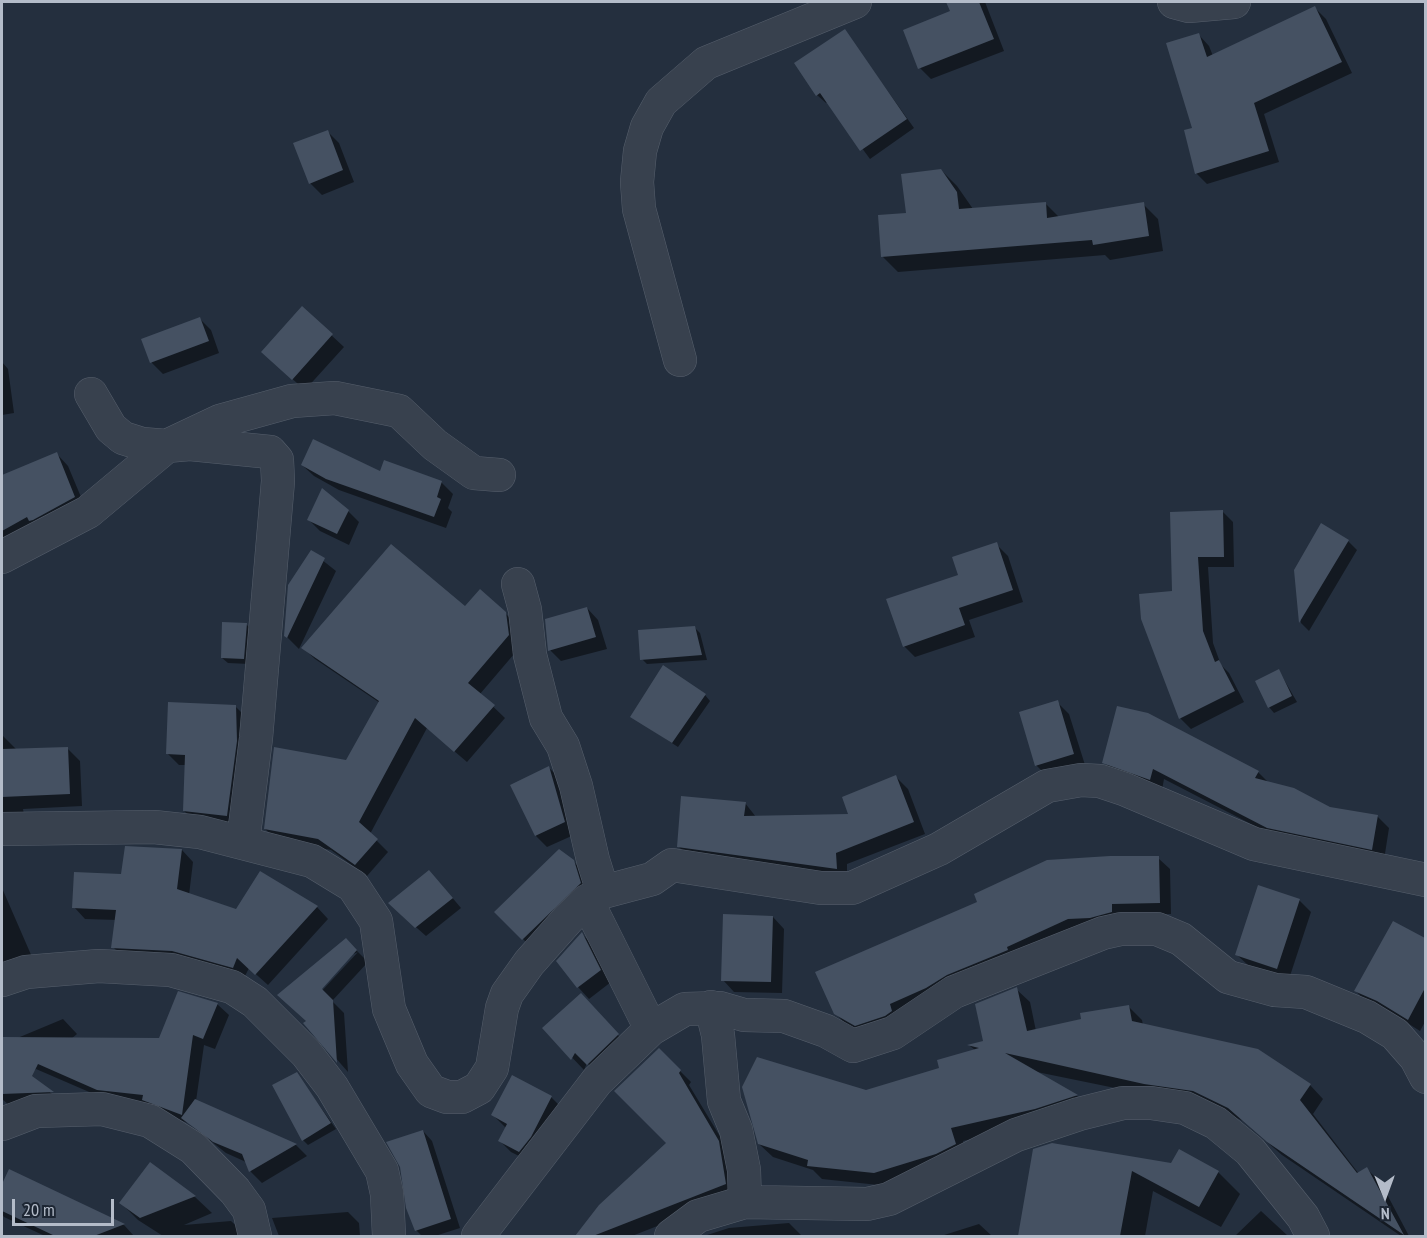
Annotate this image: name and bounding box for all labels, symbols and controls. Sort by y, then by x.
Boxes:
north arrow [1355,1166,1415,1226]
scale bar [15,1187,117,1225]
text: 20 m [23,1198,55,1221]
text: N [1381,1204,1390,1224]

